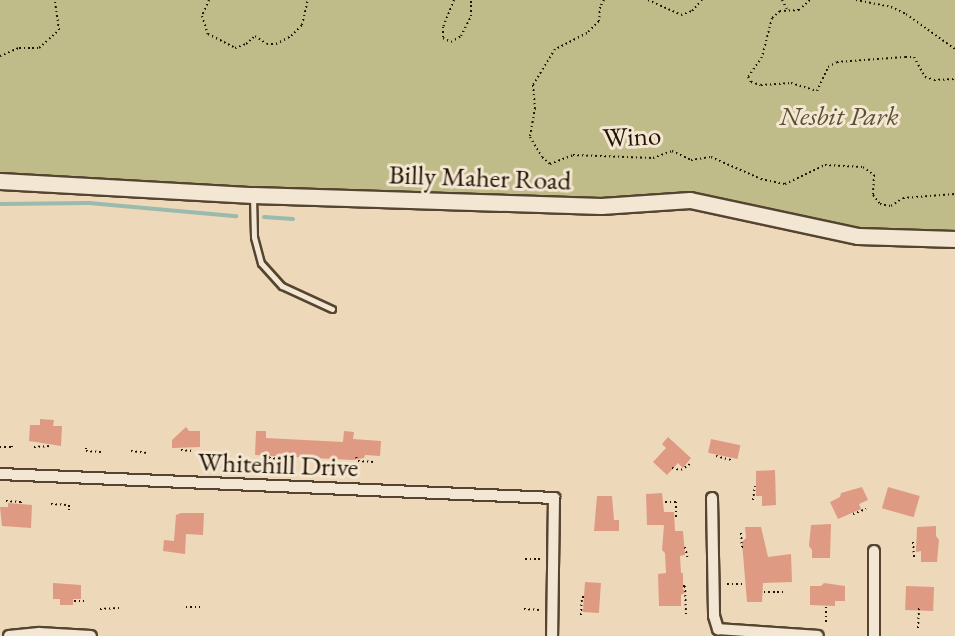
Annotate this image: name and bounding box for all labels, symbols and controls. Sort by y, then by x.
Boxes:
park label: Nesbit Park [779,100,899,132]
street label: Wino [602,118,662,154]
street label: Billy Maher Road [388,158,572,196]
street label: Whitehill Drive [197,445,359,483]

